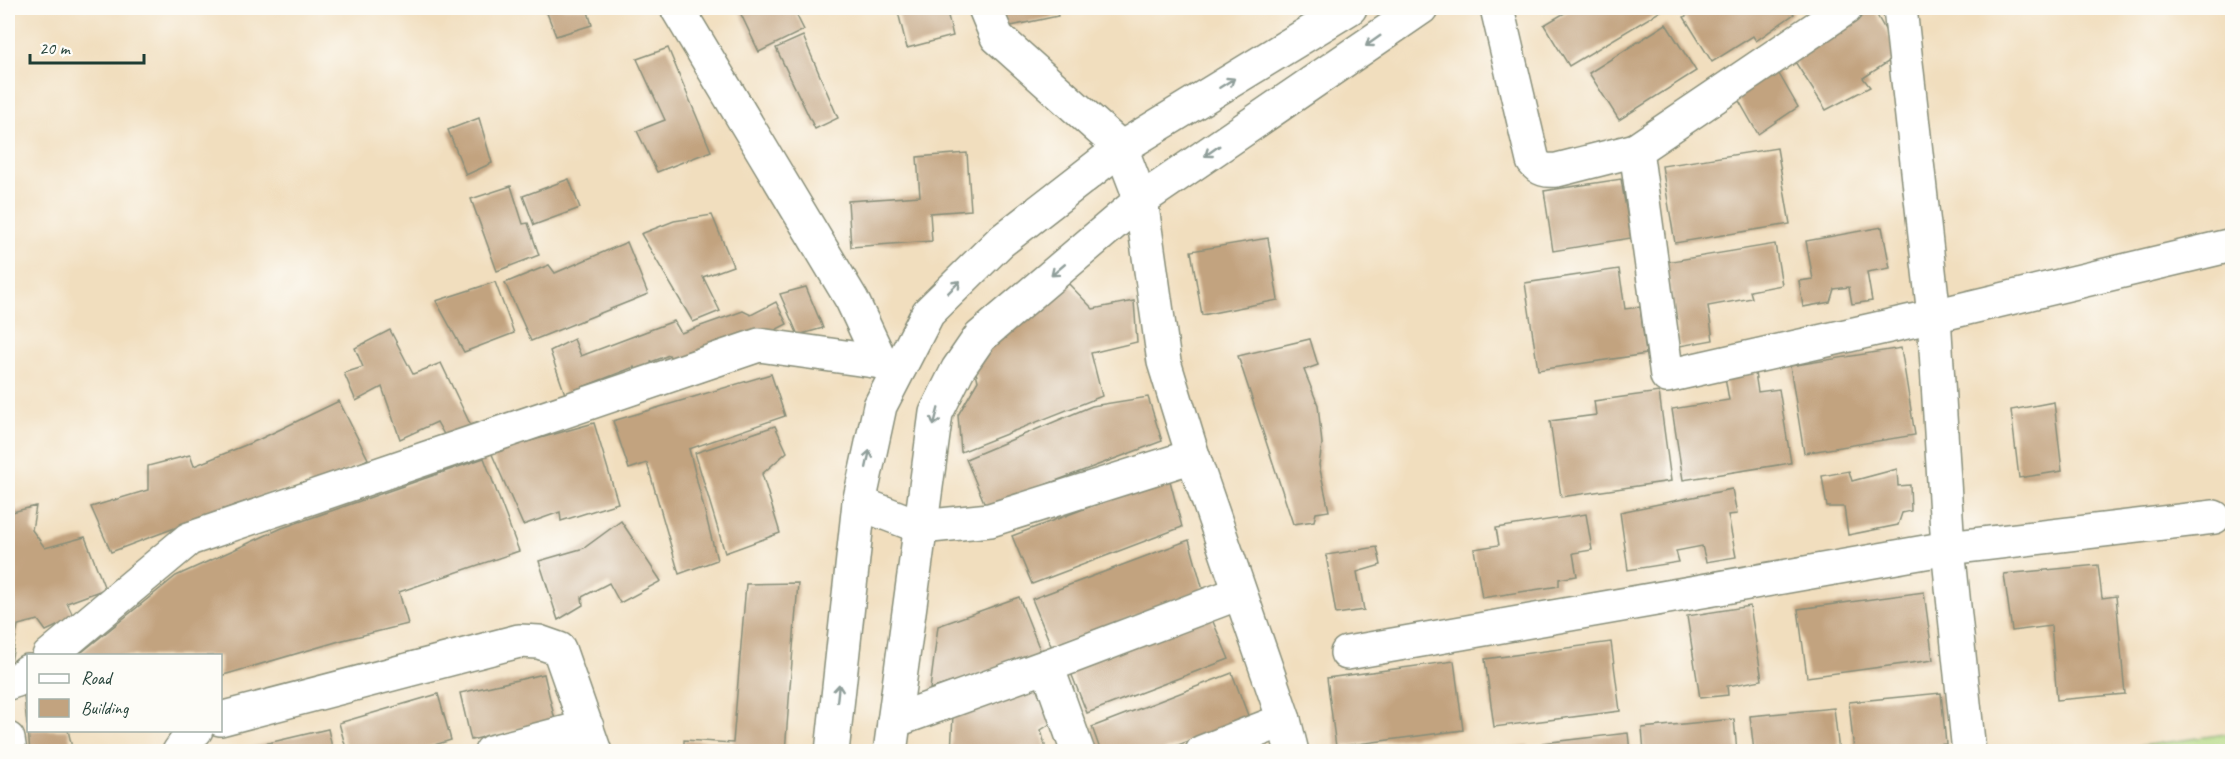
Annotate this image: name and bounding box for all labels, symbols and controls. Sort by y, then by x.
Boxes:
scale bar [30,27,144,65]
one-way arrow [1365,35,1381,47]
text: 20 m [39,37,72,59]
one-way arrow [1218,77,1235,89]
one-way arrow [1204,145,1221,157]
one-way arrow [1050,264,1066,277]
one-way arrow [946,280,961,295]
one-way arrow [930,408,941,427]
one-way arrow [863,449,875,468]
legend [27,654,222,732]
text: Road [81,667,114,689]
one-way arrow [833,684,844,704]
text: Building [81,697,130,719]

